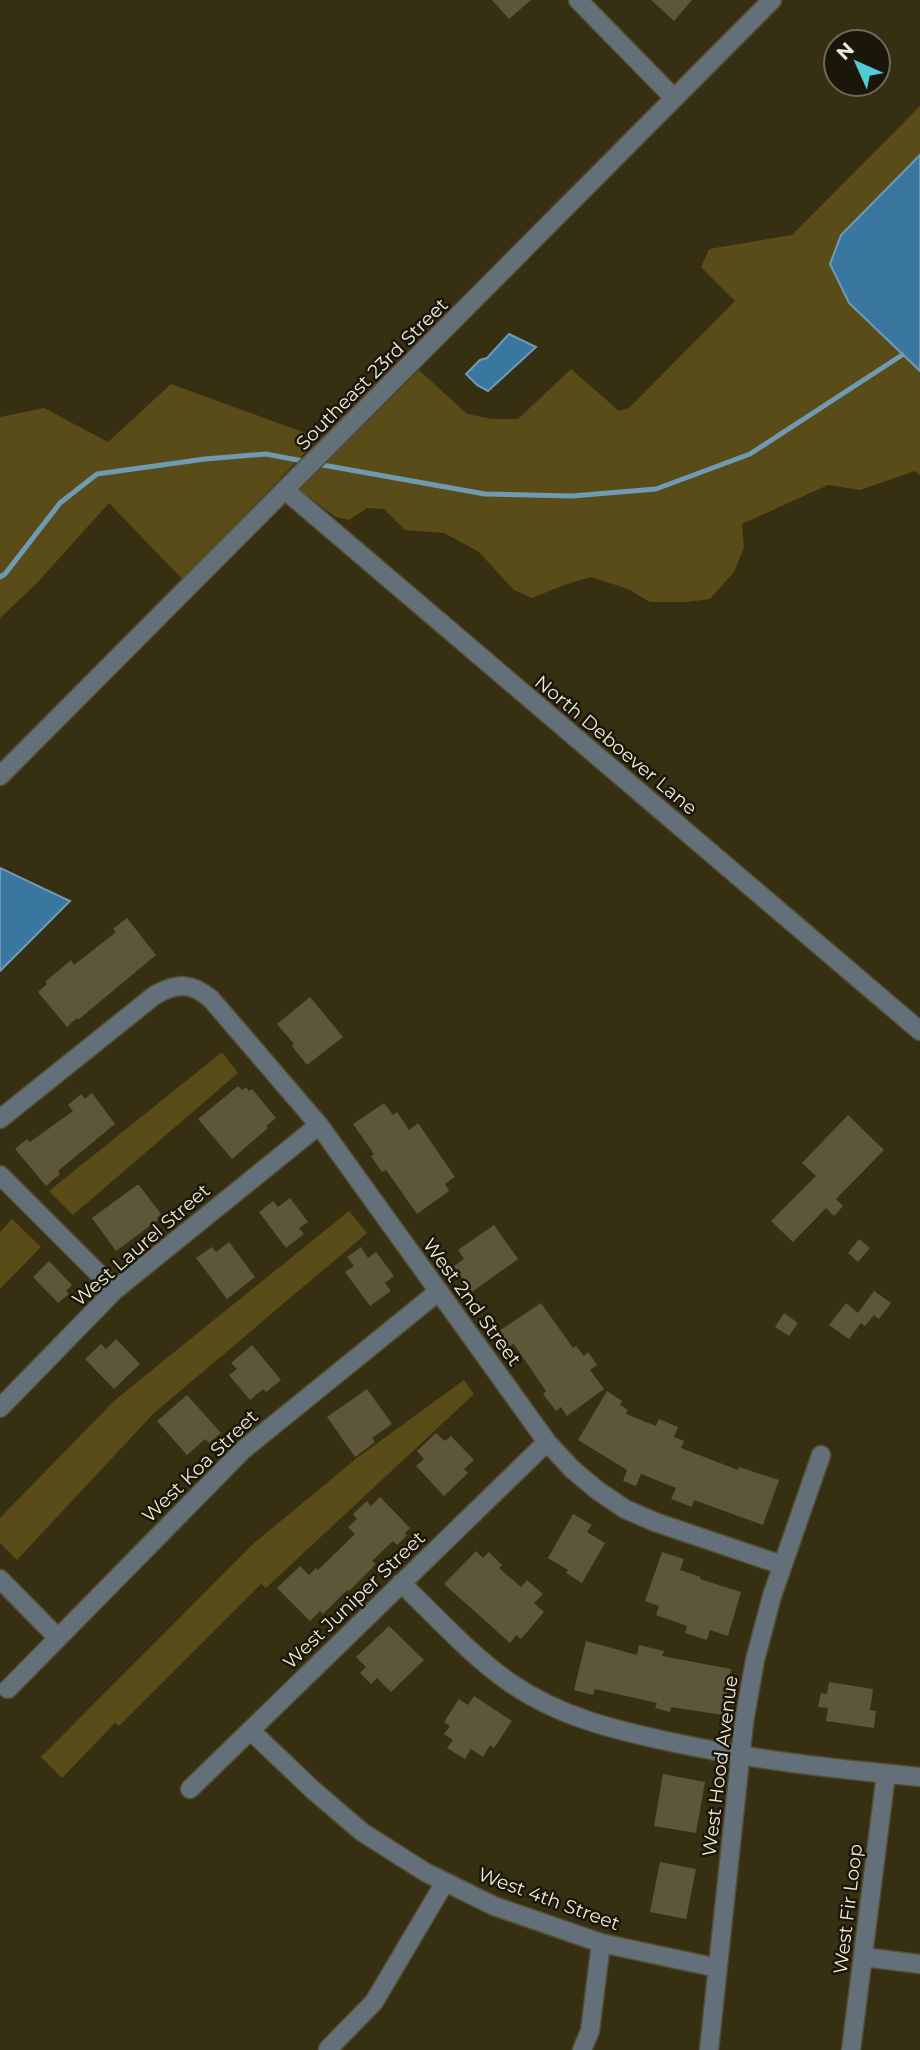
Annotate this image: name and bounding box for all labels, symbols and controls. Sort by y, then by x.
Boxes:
north arrow [822,28,892,98]
text: N [832,38,859,65]
street label: Southeast 23rd Street [291,293,453,455]
street label: North Deboever Lane [530,670,702,820]
street label: West Laurel Street [67,1179,215,1311]
street label: West 2nd Street [418,1234,526,1371]
street label: West Koa Street [137,1405,263,1527]
street label: West Juniper Street [278,1526,430,1674]
street label: West Hood Avenue [697,1674,743,1858]
street label: West Fir Loop [829,1842,867,1975]
street label: West 4th Street [475,1863,623,1935]

